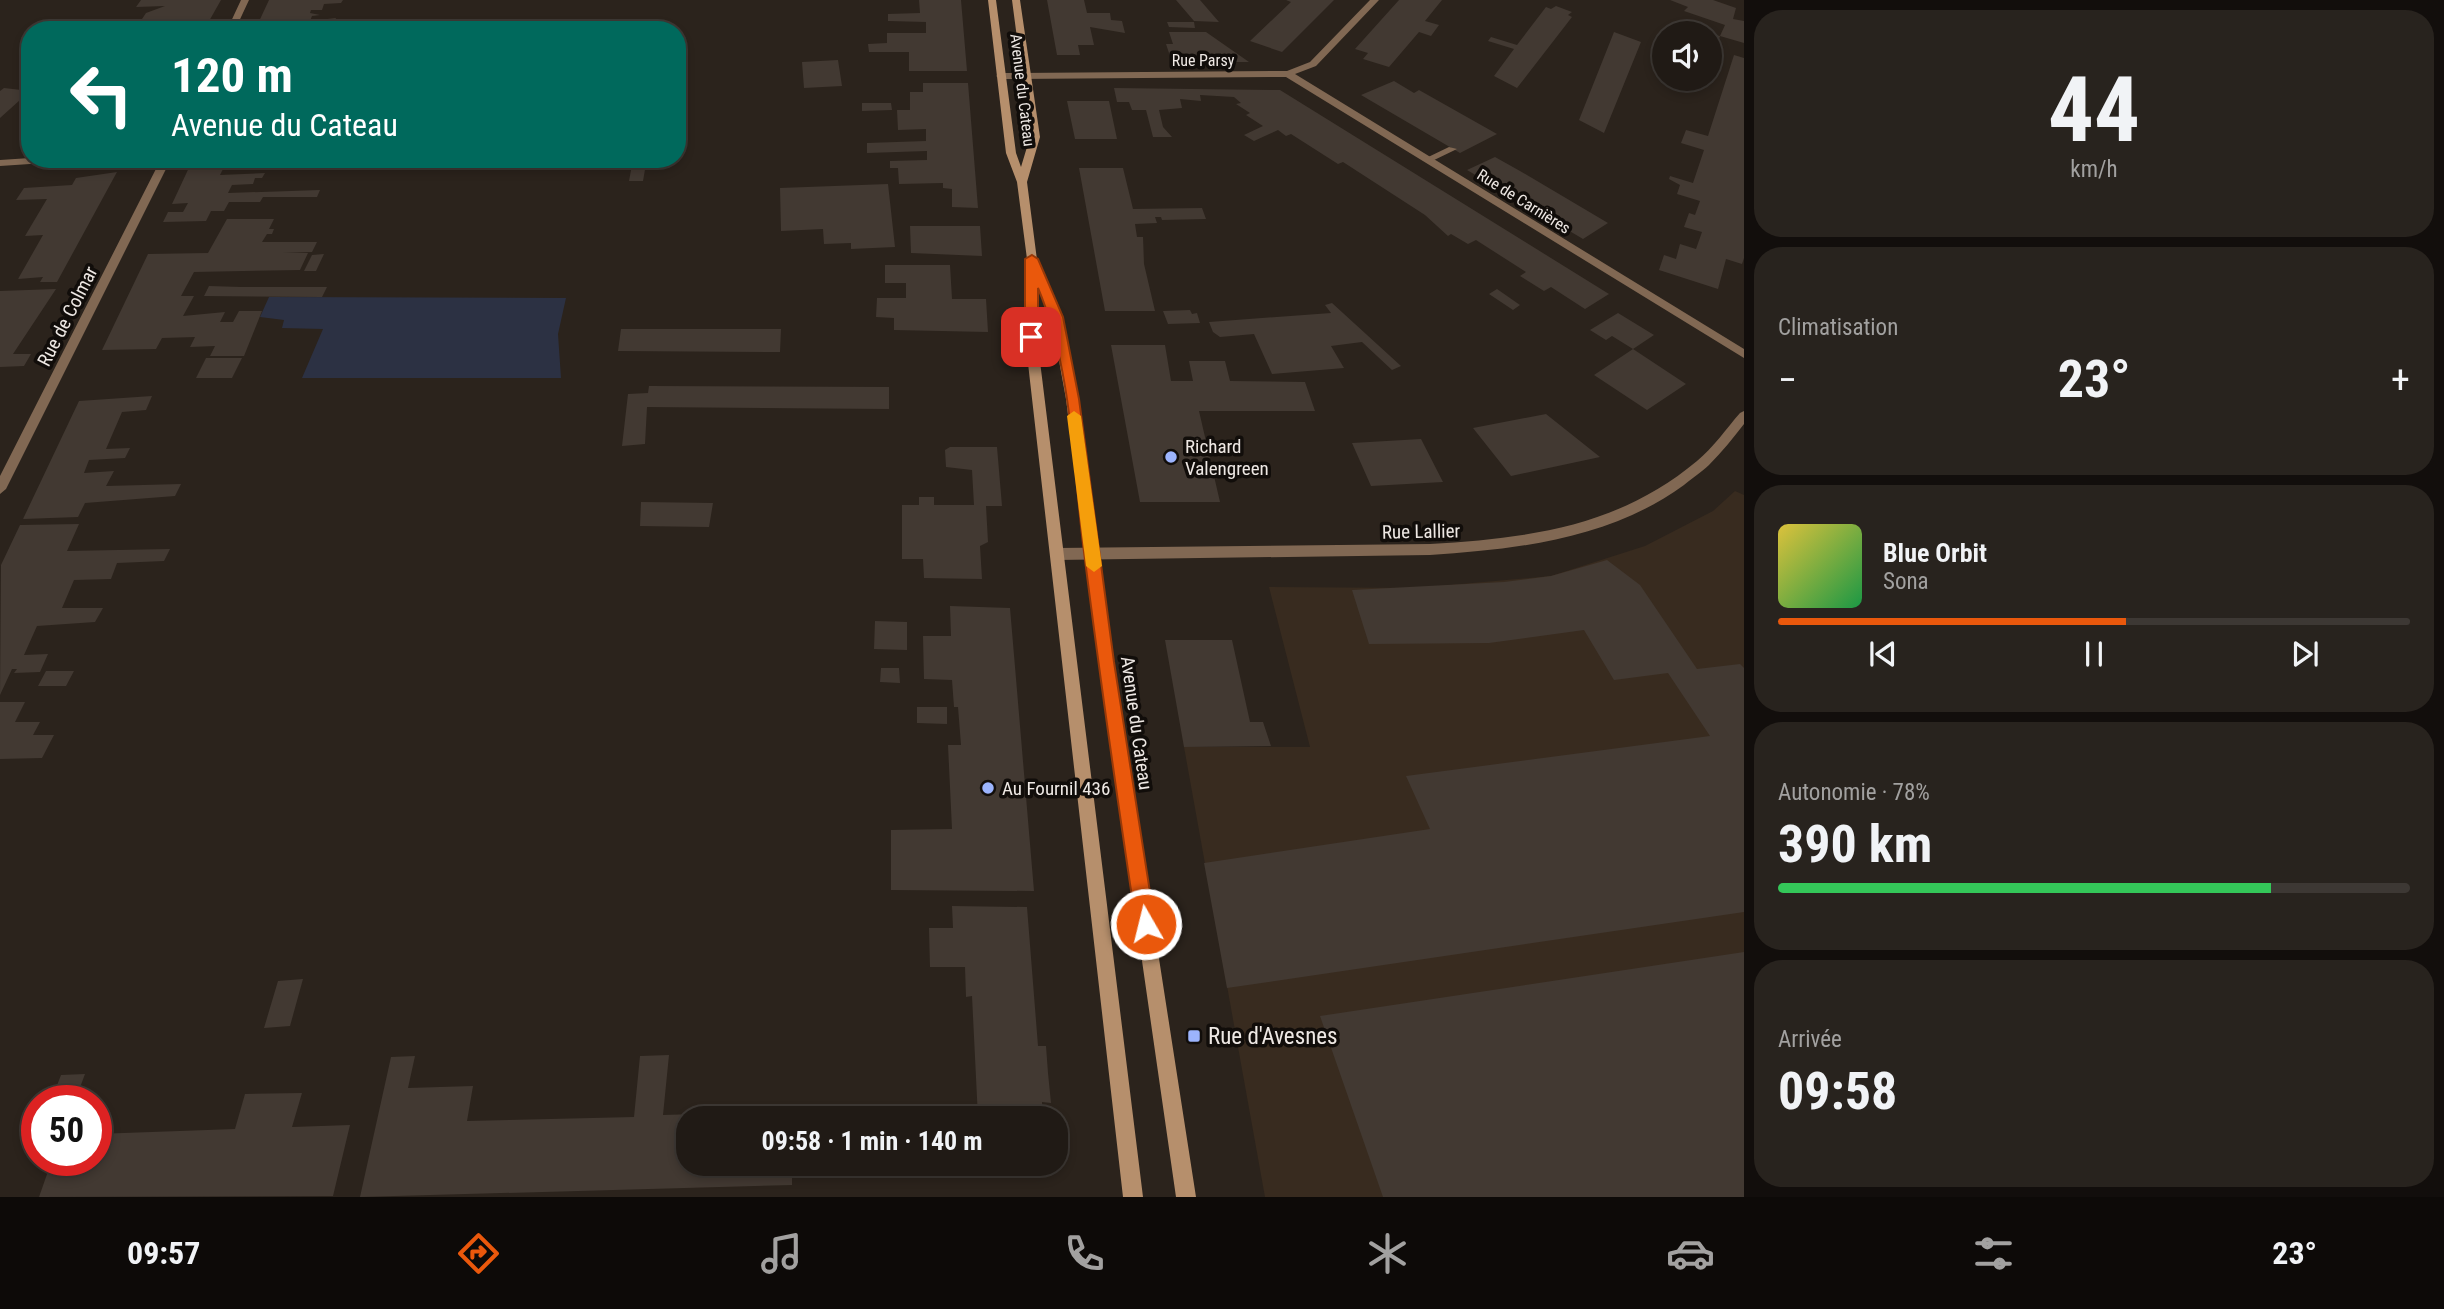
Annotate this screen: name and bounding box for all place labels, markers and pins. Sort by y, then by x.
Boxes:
pin [1001,307,1061,367]
place label: Richard Valengreen [1185,435,1269,480]
marker: Richard Valengreen [1163,449,1179,465]
place label: Au Fournil 436 [1002,777,1110,800]
marker: Au Fournil 436 [980,780,996,796]
place label: Rue d'Avesnes [1208,1023,1338,1050]
marker: Rue d'Avesnes [1186,1028,1202,1044]

